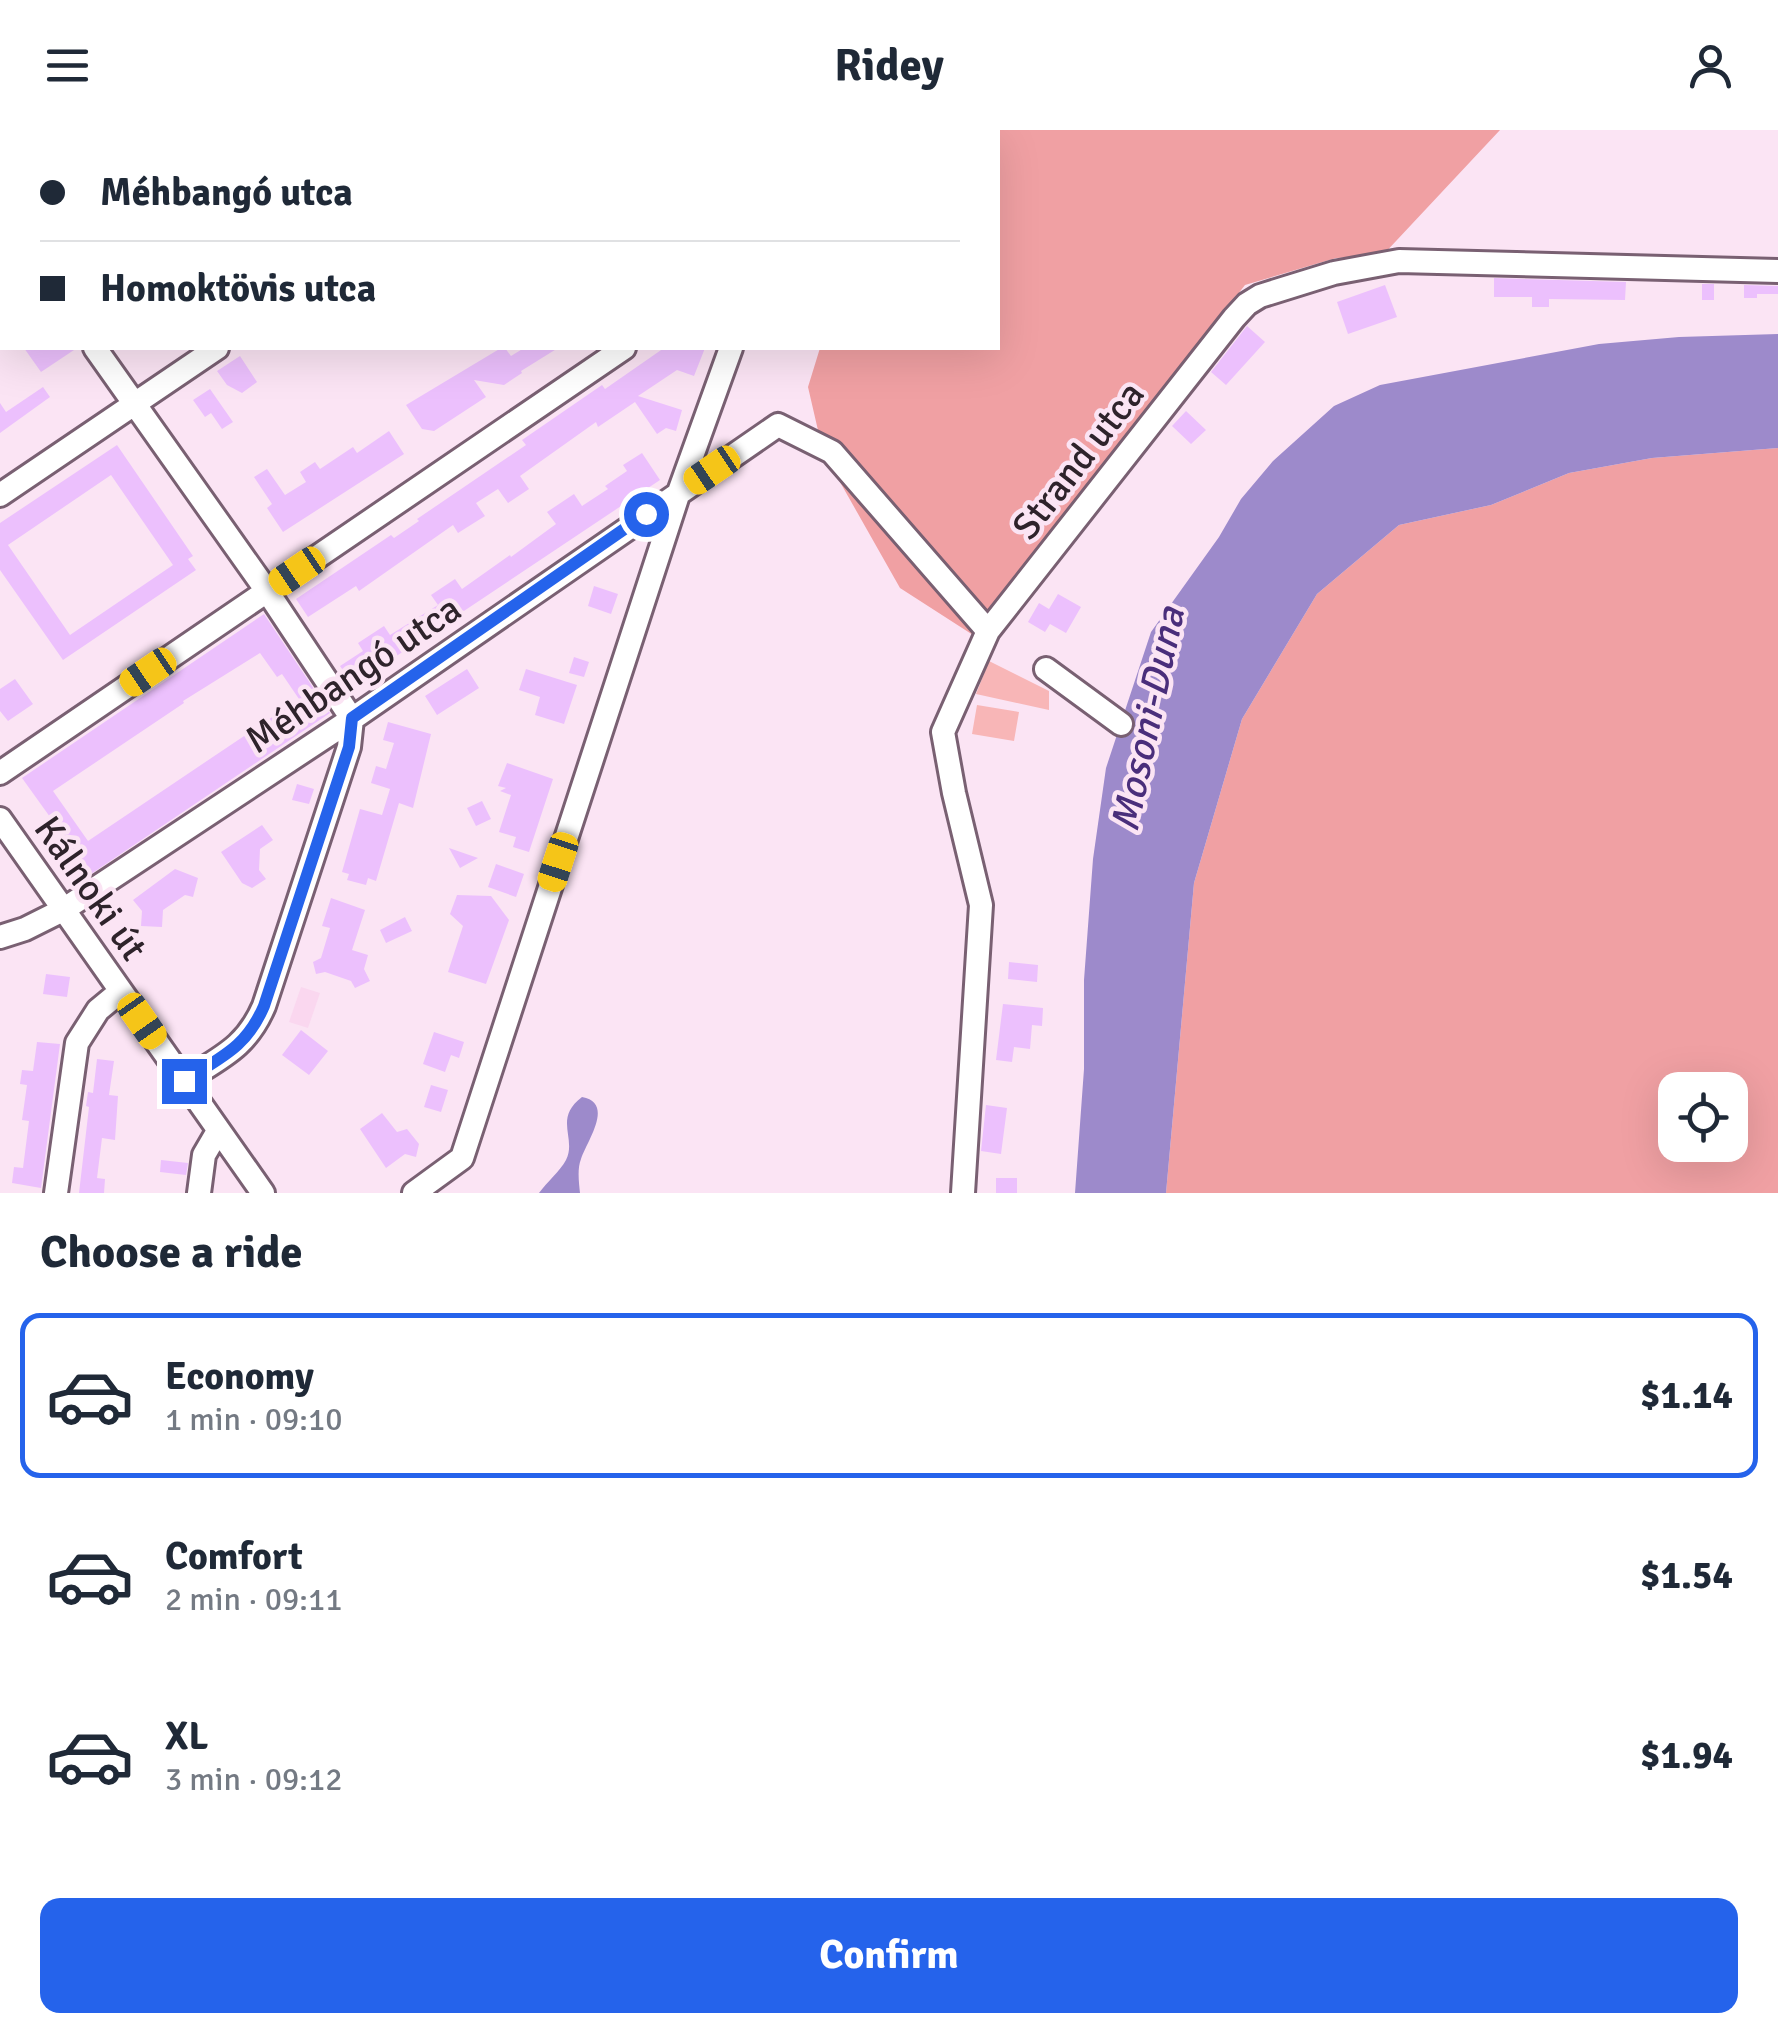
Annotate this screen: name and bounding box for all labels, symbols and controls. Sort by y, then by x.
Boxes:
icon: menu [40,38,95,93]
text: Ridey [834,38,944,93]
icon: person [1683,38,1738,93]
text: Méhbangó utca [100,169,353,216]
text: Homoktövis utca [100,265,376,312]
street label: Strand utca [1002,372,1155,549]
car [679,441,745,499]
route start [624,492,669,537]
car [264,542,330,600]
street label: Méhbangó utca [237,585,470,764]
water label: Mosoni-Duna [1100,601,1196,836]
car [115,643,181,701]
street label: Kálnoki út [24,807,157,969]
car [534,829,582,895]
car [113,988,171,1054]
route end [162,1059,207,1104]
map controls [1658,1072,1748,1162]
button: locate [1658,1072,1748,1162]
text: Choose a ride [40,1225,303,1280]
icon: car [45,1351,135,1441]
text: Economy [165,1353,314,1400]
text: $1.14 [1640,1372,1733,1419]
text: 1 min · 09:10 [165,1400,343,1439]
icon: car [45,1531,135,1621]
text: Comfort [165,1533,303,1580]
text: $1.54 [1640,1552,1733,1599]
text: 2 min · 09:11 [165,1580,343,1619]
icon: car [45,1711,135,1801]
text: XL [165,1713,208,1760]
text: $1.94 [1640,1732,1733,1779]
text: 3 min · 09:12 [165,1760,343,1799]
button: Confirm [40,1898,1738,2013]

